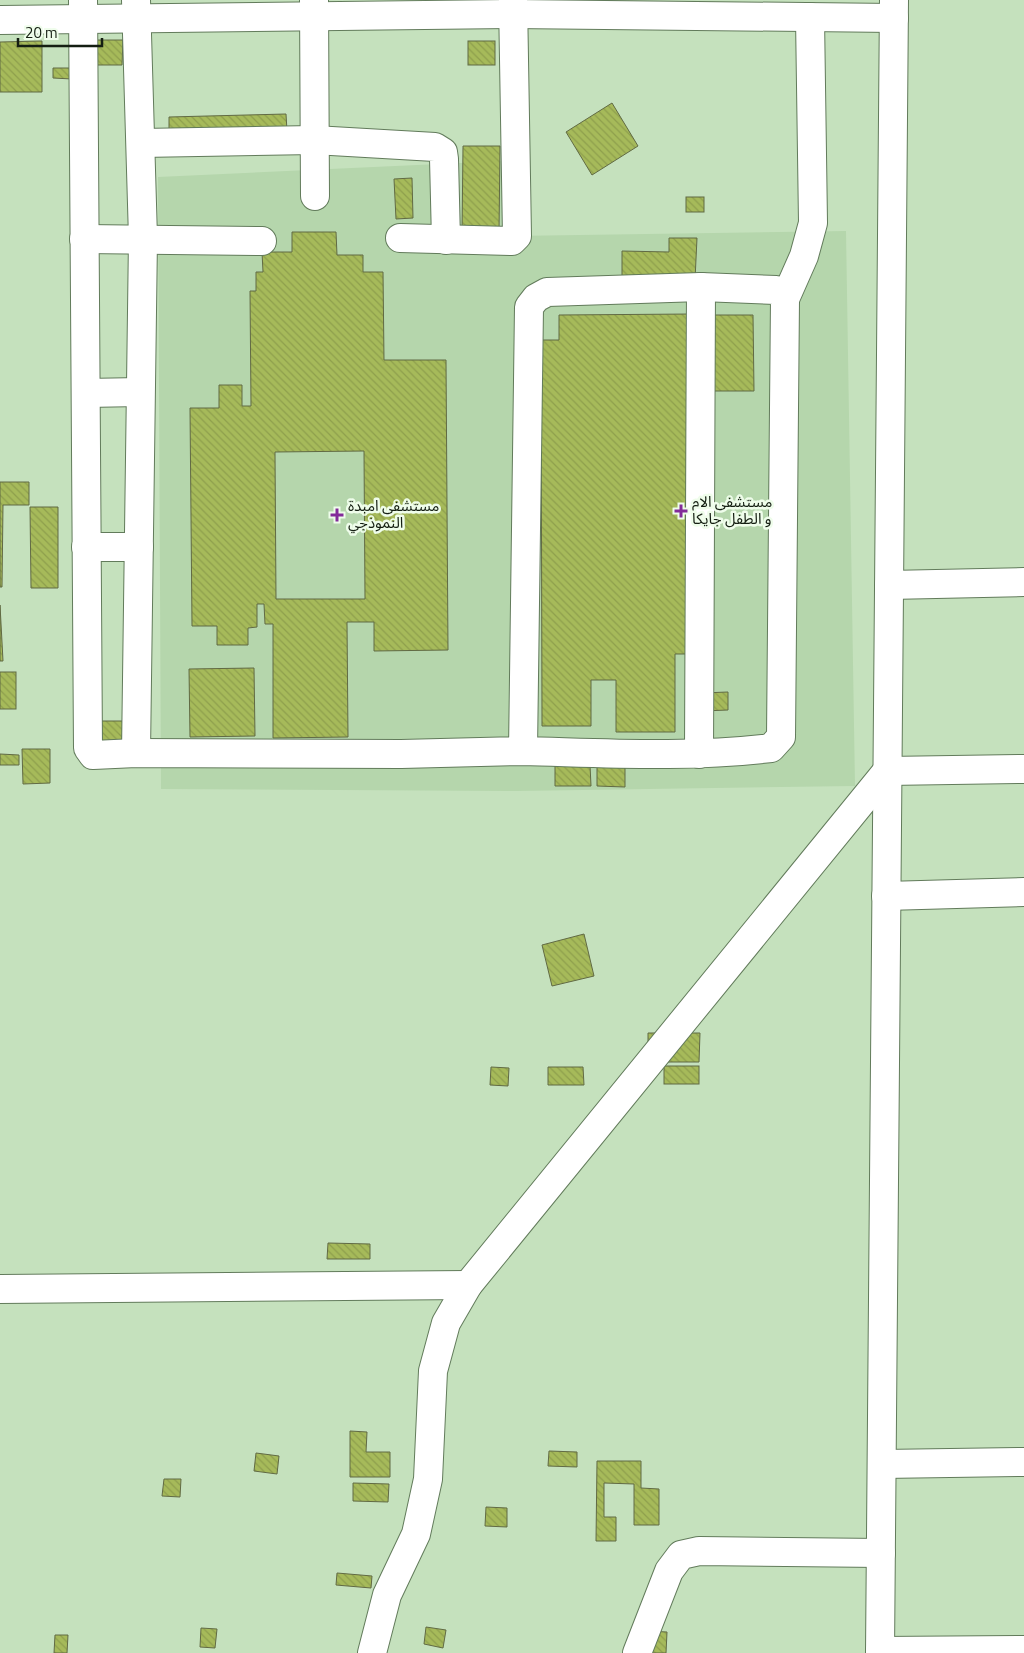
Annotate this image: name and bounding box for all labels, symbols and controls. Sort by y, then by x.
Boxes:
scale bar [18,15,101,47]
text: 20 m [25,21,58,44]
place label: مستشفى الام و الطفل جايكا [692,490,772,530]
place label: مستشفى امبدة النموذجي [348,494,439,534]
marker: مستشفى الام و الطفل جايكا [674,504,688,518]
marker: مستشفى امبدة النموذجي [330,508,344,522]

